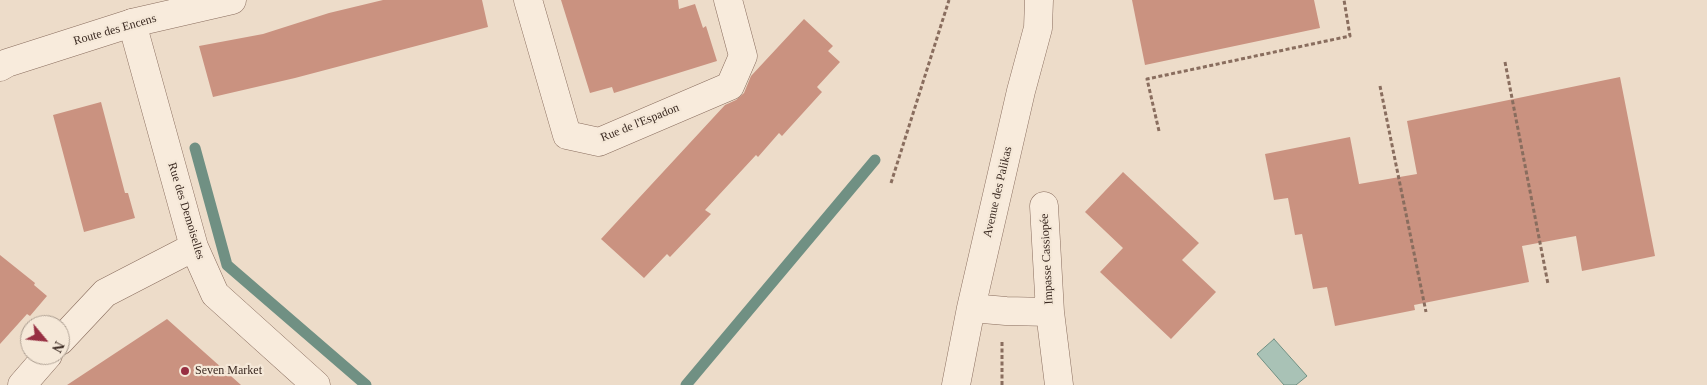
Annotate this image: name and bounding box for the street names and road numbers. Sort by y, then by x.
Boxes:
street label: Route des Encens [72,11,158,49]
street label: Rue de l'Espadon [599,101,681,145]
street label: Avenue des Palikas [981,145,1015,239]
street label: Rue des Demoiselles [164,161,208,261]
street label: Impasse Cassiopée [1037,213,1057,305]

